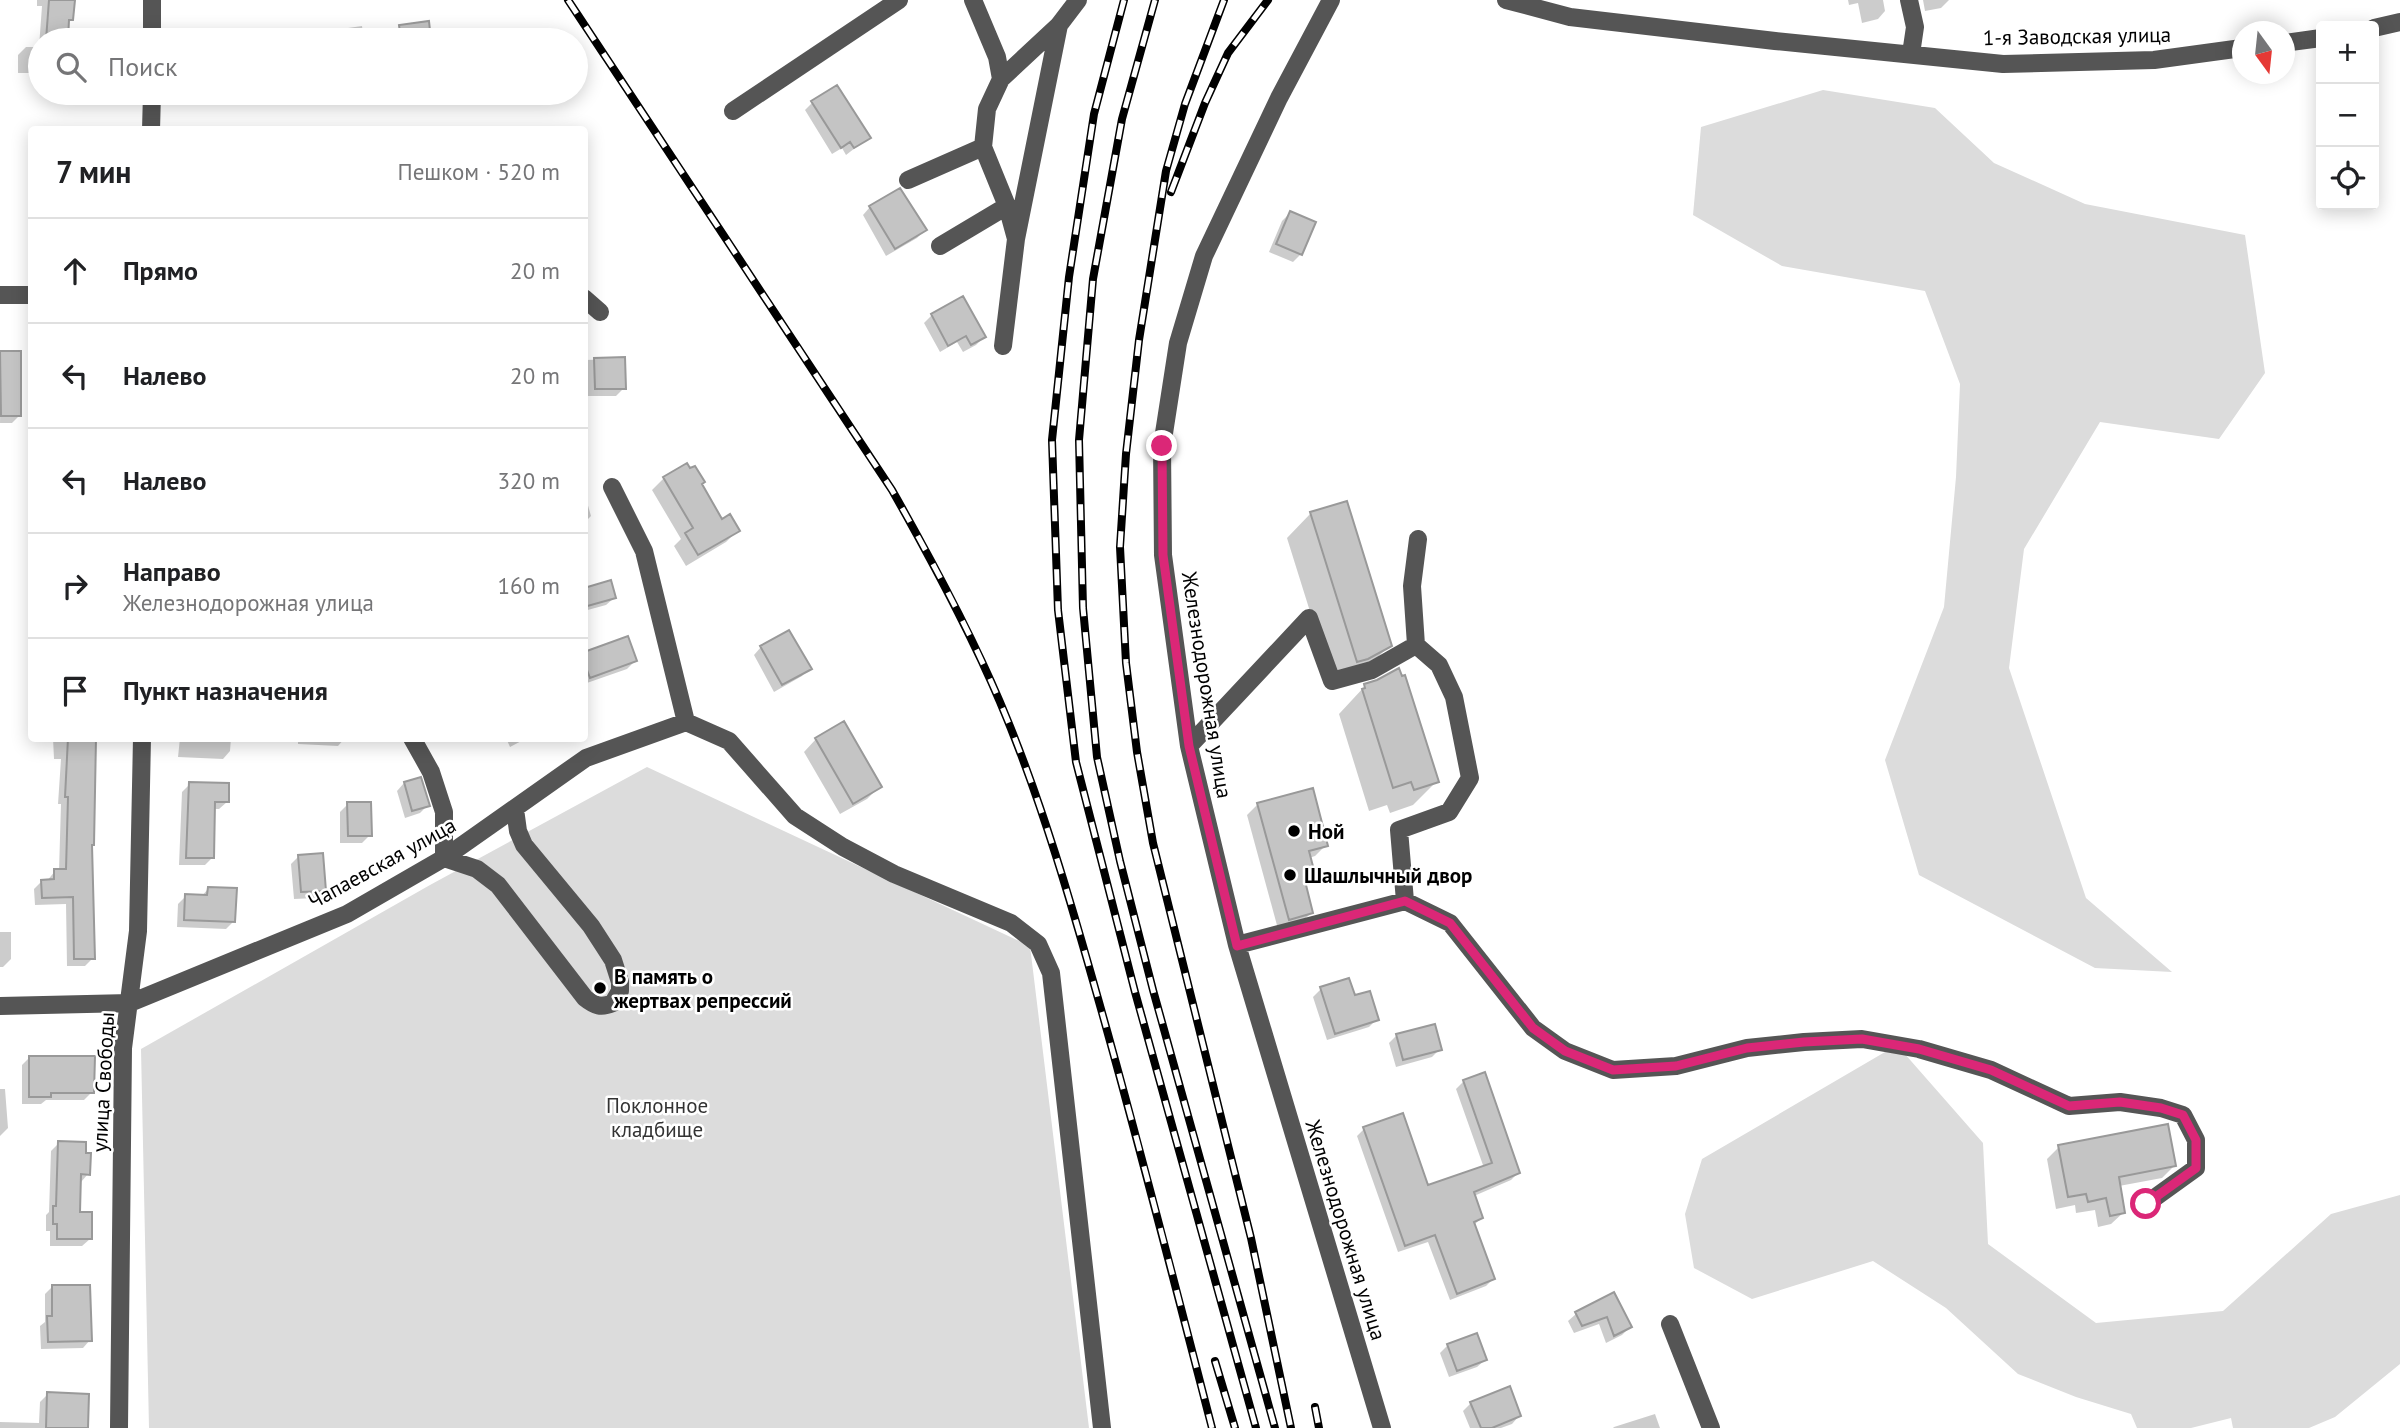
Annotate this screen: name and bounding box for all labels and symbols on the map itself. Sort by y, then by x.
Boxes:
street label: 1-я Заводская улица [1983,21,2171,51]
north arrow [2232,21,2295,84]
route end [1146,430,1177,461]
street label: Железнодорожная улица [1176,569,1238,800]
street label: Чапаевская улица [303,811,461,915]
place label: Ной [1308,818,1344,845]
marker: Ной [1286,823,1302,839]
place label: Шашлычный двор [1304,862,1472,889]
marker: Шашлычный двор [1282,867,1298,883]
place label: В память о жертвах репрессий [613,963,792,1014]
marker: В память о жертвах репрессий [592,980,608,996]
street label: улица Свободы [86,1011,120,1153]
park label: Поклонное кладбище [606,1092,708,1143]
street label: Железнодорожная улица [1299,1116,1392,1343]
route start [2130,1188,2161,1219]

